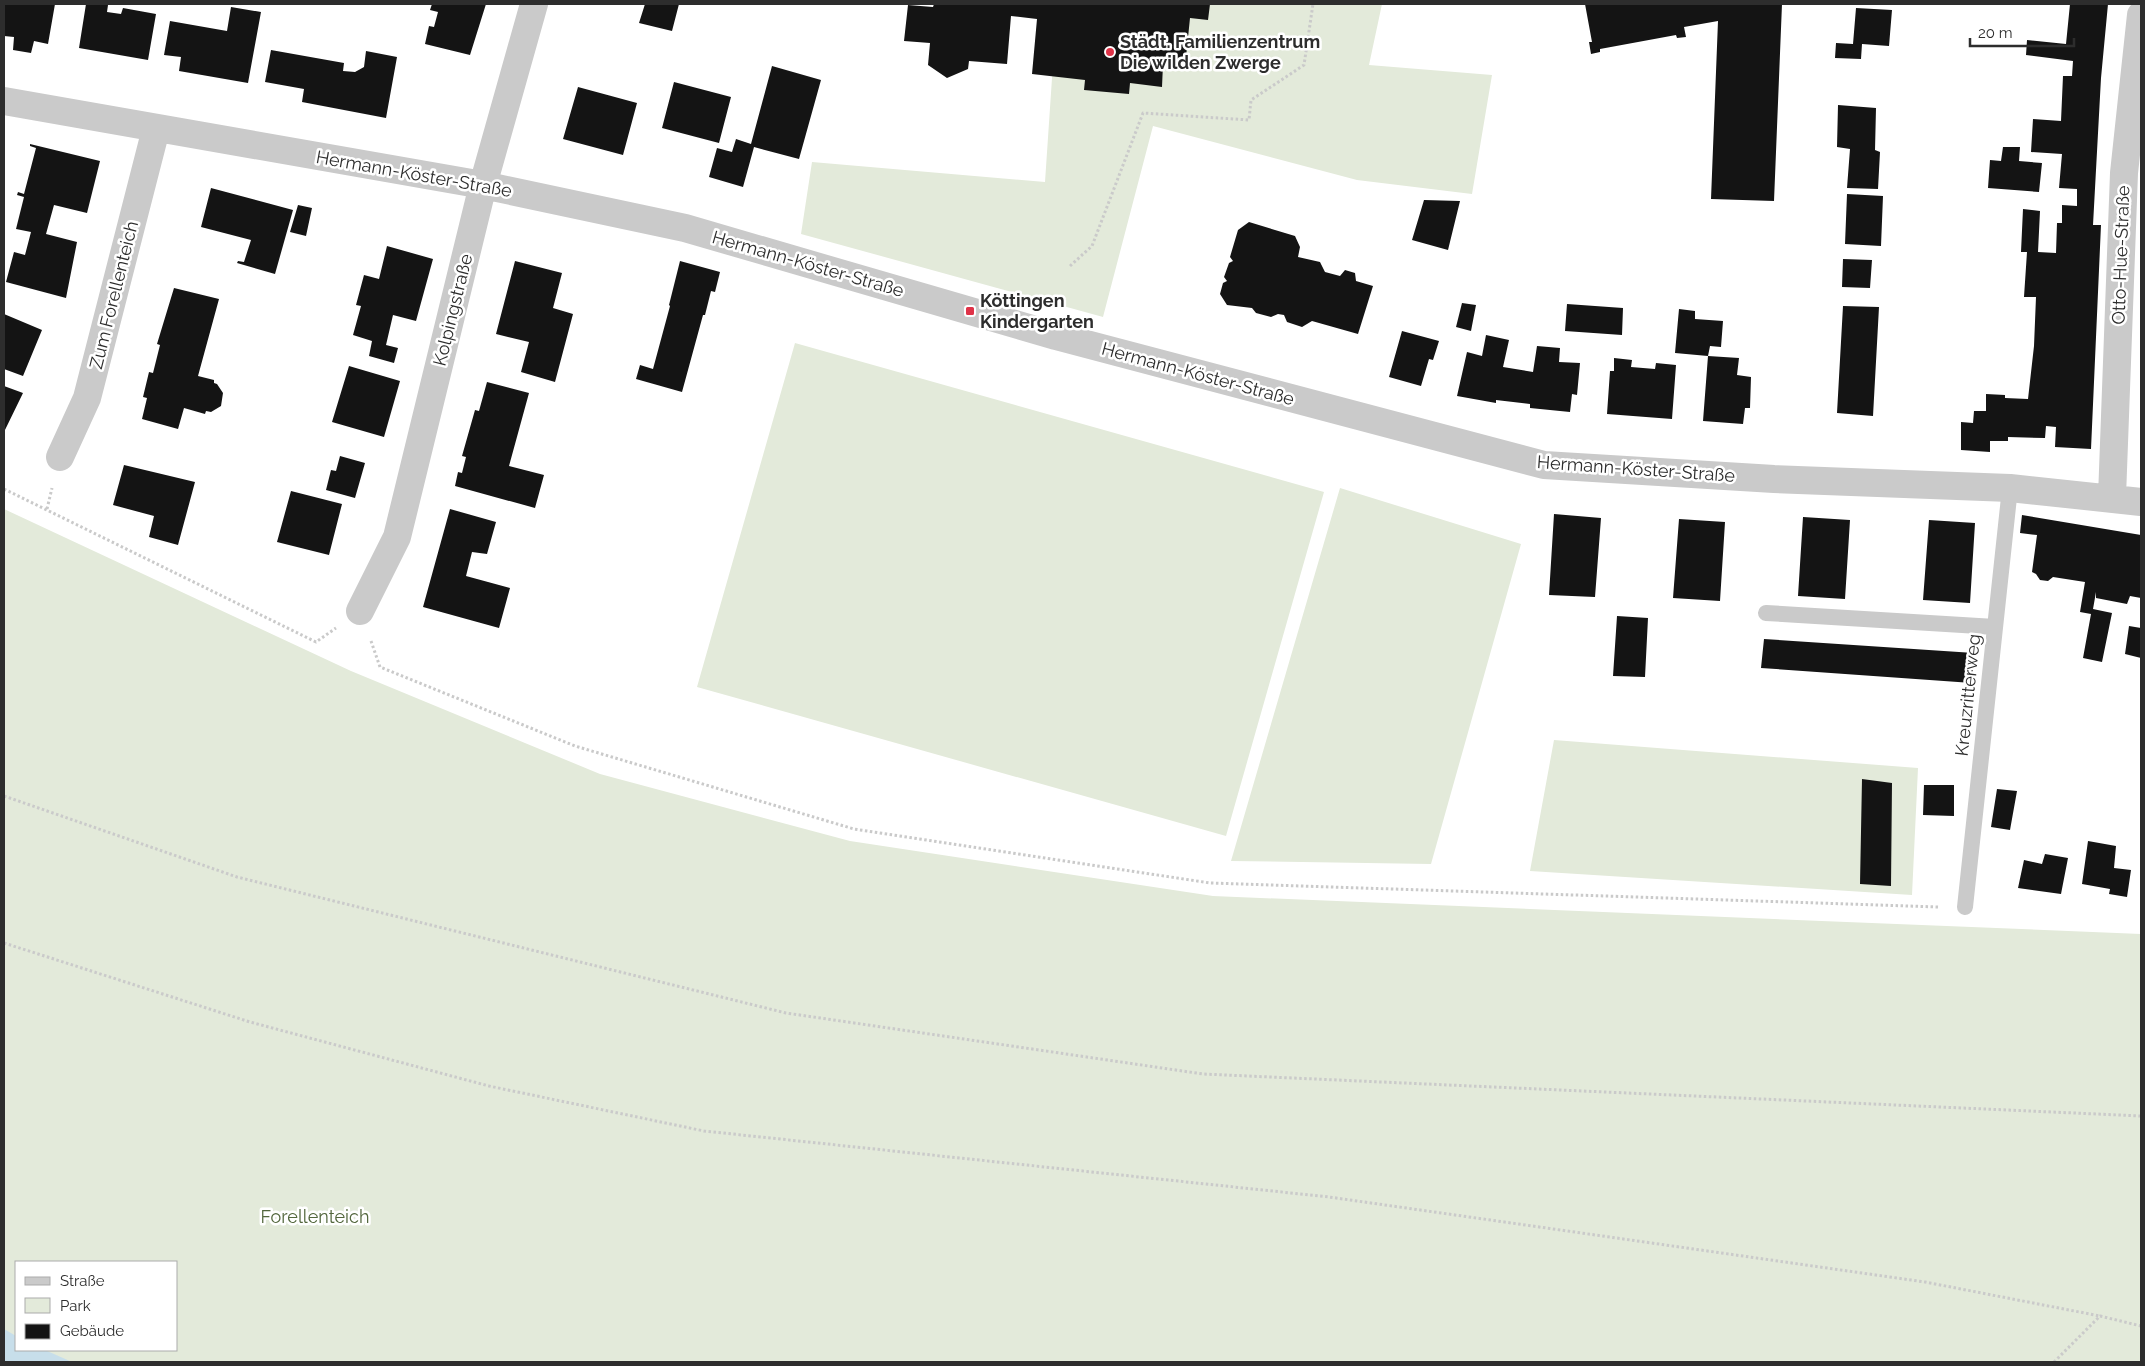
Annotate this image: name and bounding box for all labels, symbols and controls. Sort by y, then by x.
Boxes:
scale bar [1970,15,2074,47]
text: 20 m [1978,24,2013,42]
place label: Städt. Familienzentrum Die wilden Zwerge [1120,31,1320,73]
marker: Städt. Familienzentrum Die wilden Zwerge [1104,46,1116,58]
street label: Hermann-Köster-Straße [315,146,514,201]
street label: Otto-Hue-Straße [2108,185,2133,325]
street label: Zum Forellenteich [85,219,142,371]
street label: Hermann-Köster-Straße [710,226,907,301]
street label: Kolpingstraße [428,251,477,368]
place label: Köttingen Kindergarten [980,290,1094,332]
marker: Köttingen Kindergarten [964,305,976,317]
street label: Hermann-Köster-Straße [1100,338,1297,409]
street label: Hermann-Köster-Straße [1536,451,1736,486]
street label: Kreuzritterweg [1951,633,1984,757]
park label: Forellenteich [261,1206,369,1227]
legend [15,1261,178,1351]
text: Straße [60,1272,105,1290]
text: Park [60,1297,91,1315]
text: Gebäude [60,1322,124,1340]

